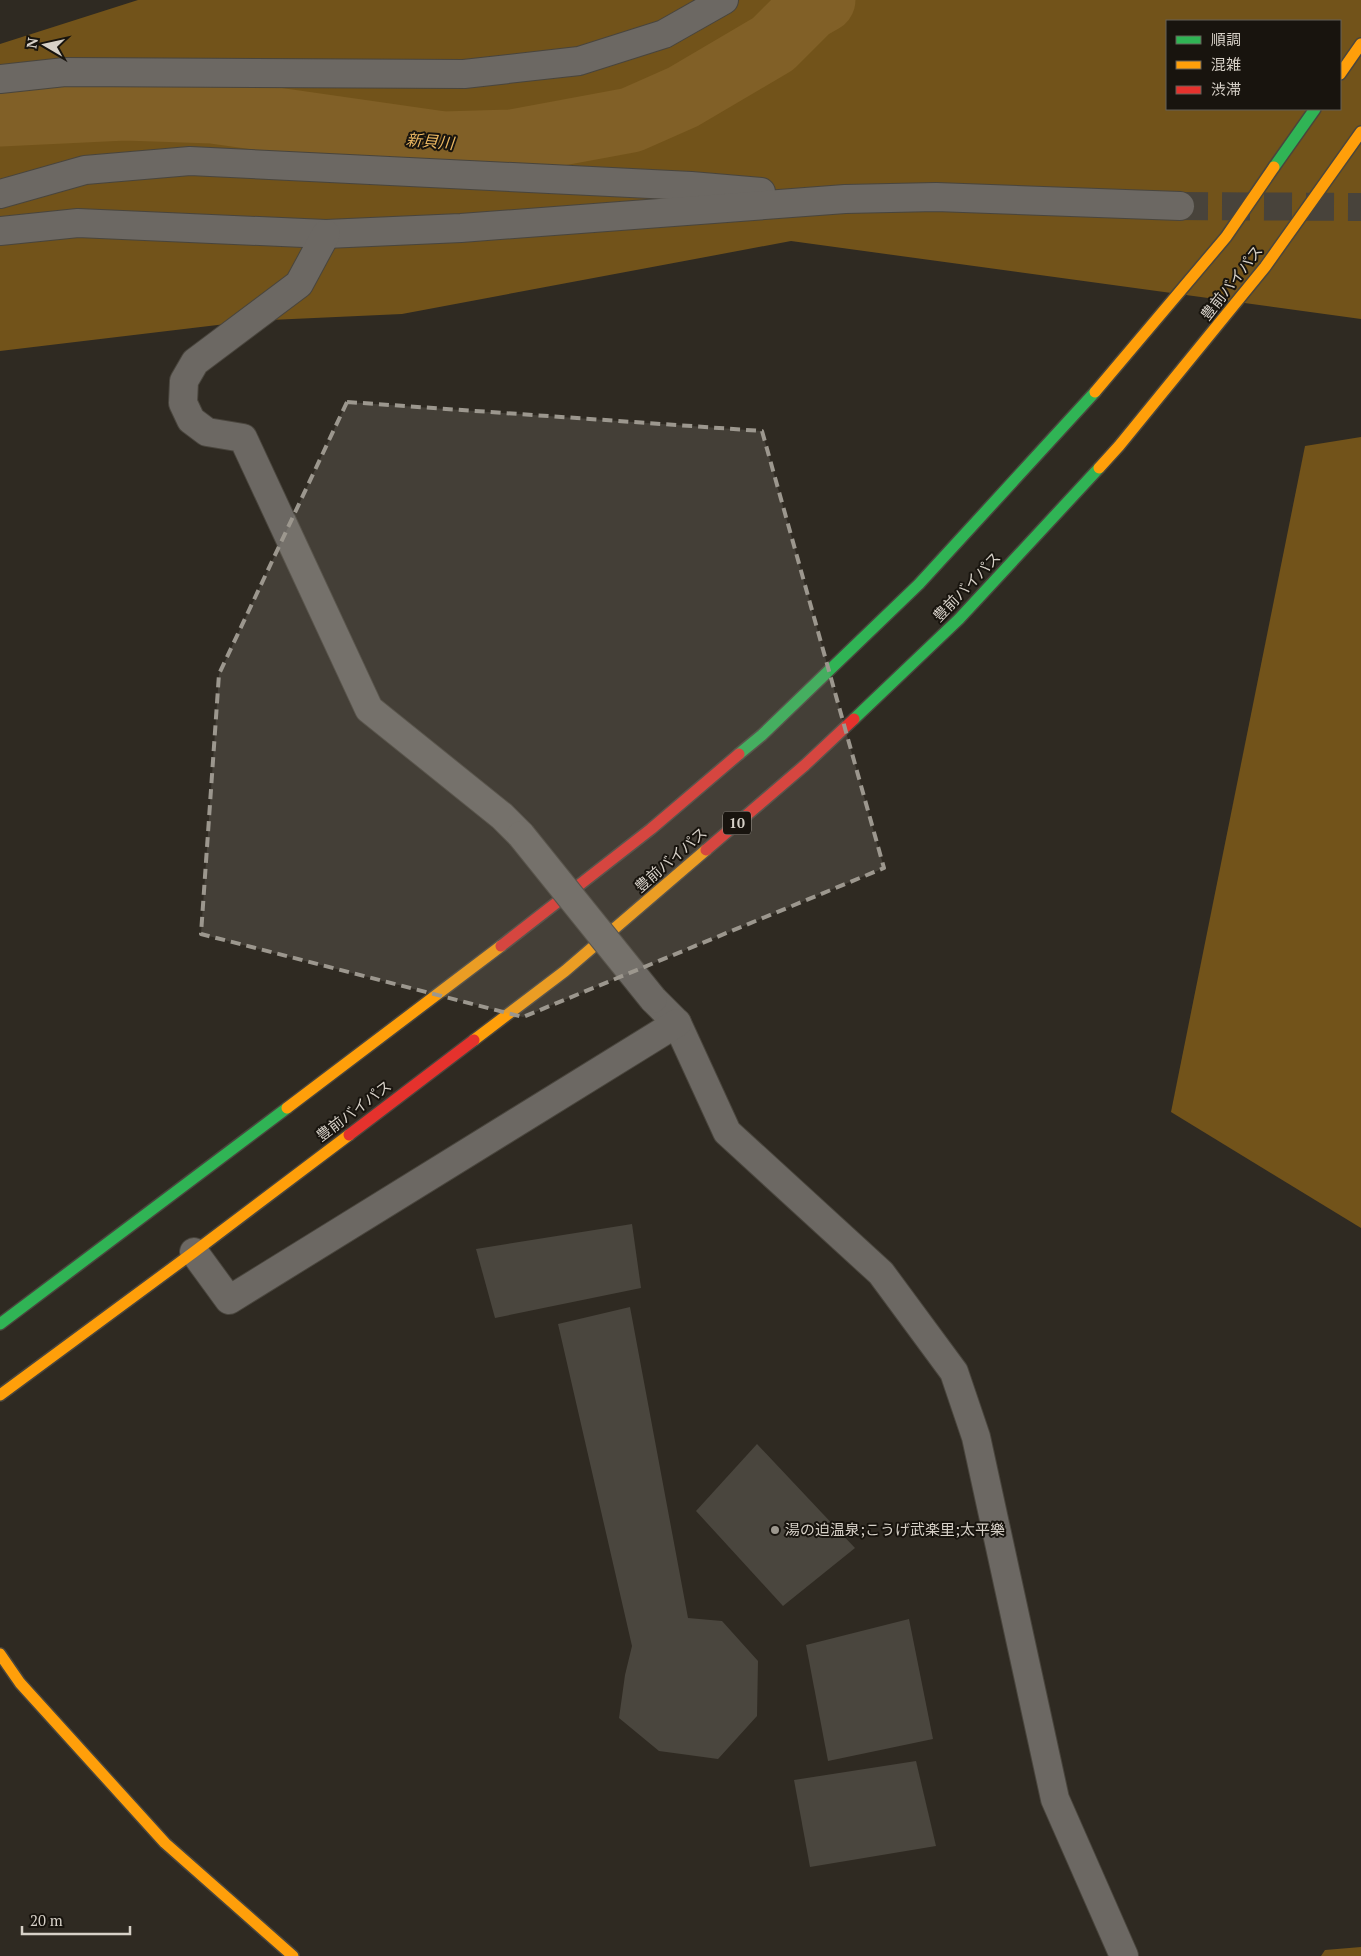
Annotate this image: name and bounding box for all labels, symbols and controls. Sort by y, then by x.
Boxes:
north arrow [20,20,70,70]
legend [1166,20,1341,110]
text: 順調 [1211,29,1241,49]
text: N [21,36,42,50]
text: 混雑 [1211,54,1241,74]
text: 渋滞 [1211,79,1241,99]
water label: 新貝川 [405,128,457,154]
street label: 豊前バイパス [1196,241,1267,324]
street label: 豊前バイパス [928,547,1005,626]
road number: 10 [723,811,751,834]
street label: 豊前バイパス [630,822,711,896]
street label: 豊前バイパス [312,1075,395,1145]
place label: 湯の迫温泉;こうげ武楽里;太平樂 [785,1519,1005,1539]
marker: 湯の迫温泉;こうげ武楽里;太平樂 [769,1524,781,1536]
scale bar [22,1904,130,1936]
text: 20 m [30,1910,63,1930]

